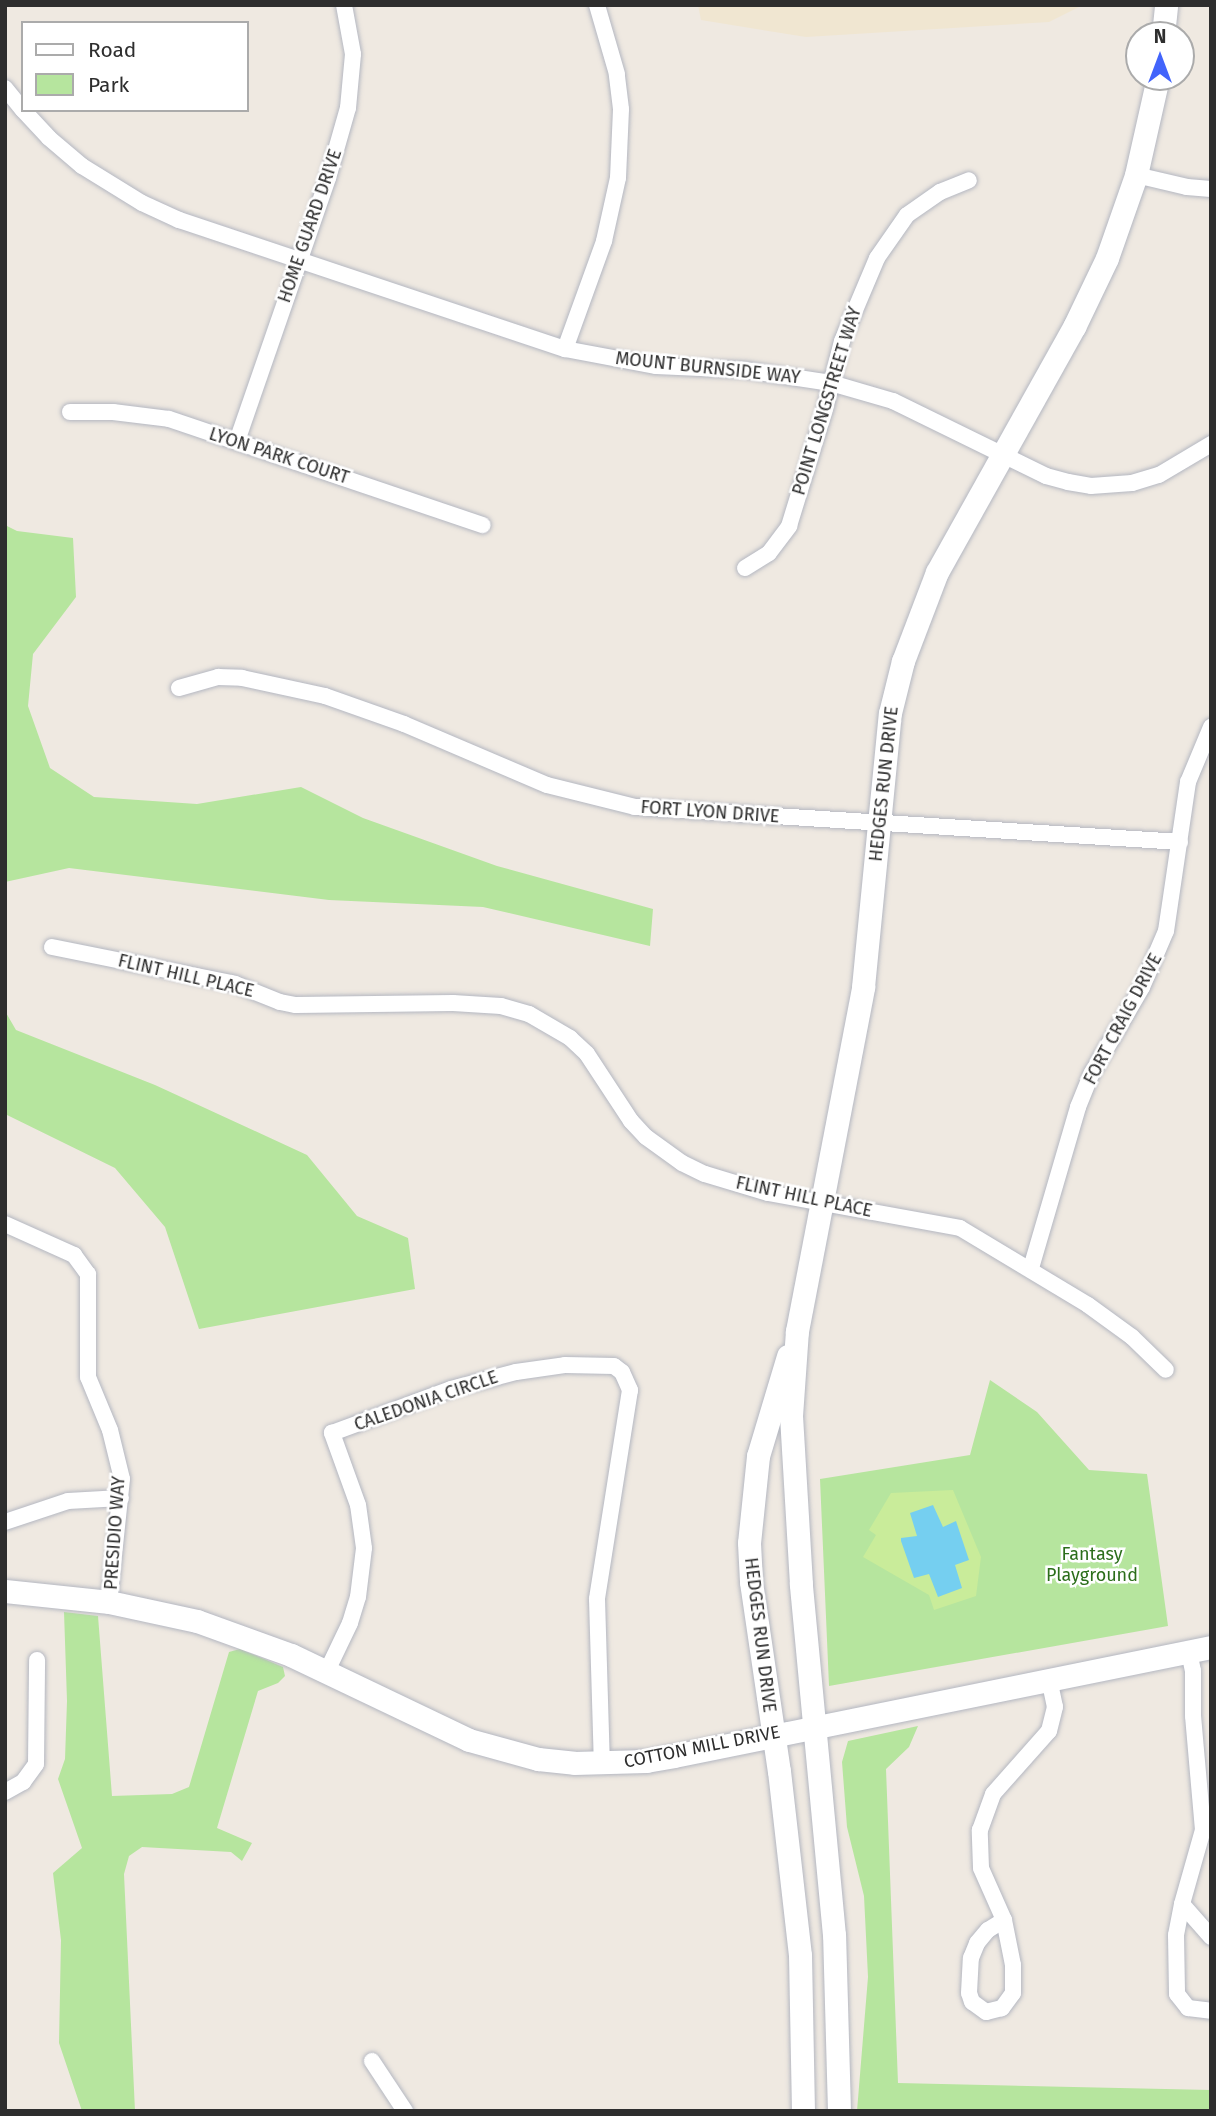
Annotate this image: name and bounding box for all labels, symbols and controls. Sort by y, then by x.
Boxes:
legend [21,21,248,112]
north arrow [1125,21,1195,91]
text: N [1154,25,1166,48]
text: Road [88,37,136,63]
text: Park [88,72,129,98]
street label: HOME GUARD DRIVE [274,146,346,306]
street label: POINT LONGSTREET WAY [788,304,866,498]
street label: MOUNT BURNSIDE WAY [614,348,802,388]
street label: LYON PARK COURT [206,423,352,489]
street label: HEDGES RUN DRIVE [865,705,903,863]
street label: FORT LYON DRIVE [640,796,780,828]
street label: FLINT HILL PLACE [116,950,256,1002]
street label: FORT CRAIG DRIVE [1079,950,1167,1088]
street label: FLINT HILL PLACE [734,1172,874,1222]
street label: CALEDONIA CIRCLE [351,1366,501,1436]
street label: PRESIDIO WAY [100,1475,130,1591]
park label: Fantasy Playground [1046,1544,1138,1586]
street label: HEDGES RUN DRIVE [740,1556,780,1714]
street label: COTTON MILL DRIVE [622,1721,782,1773]

